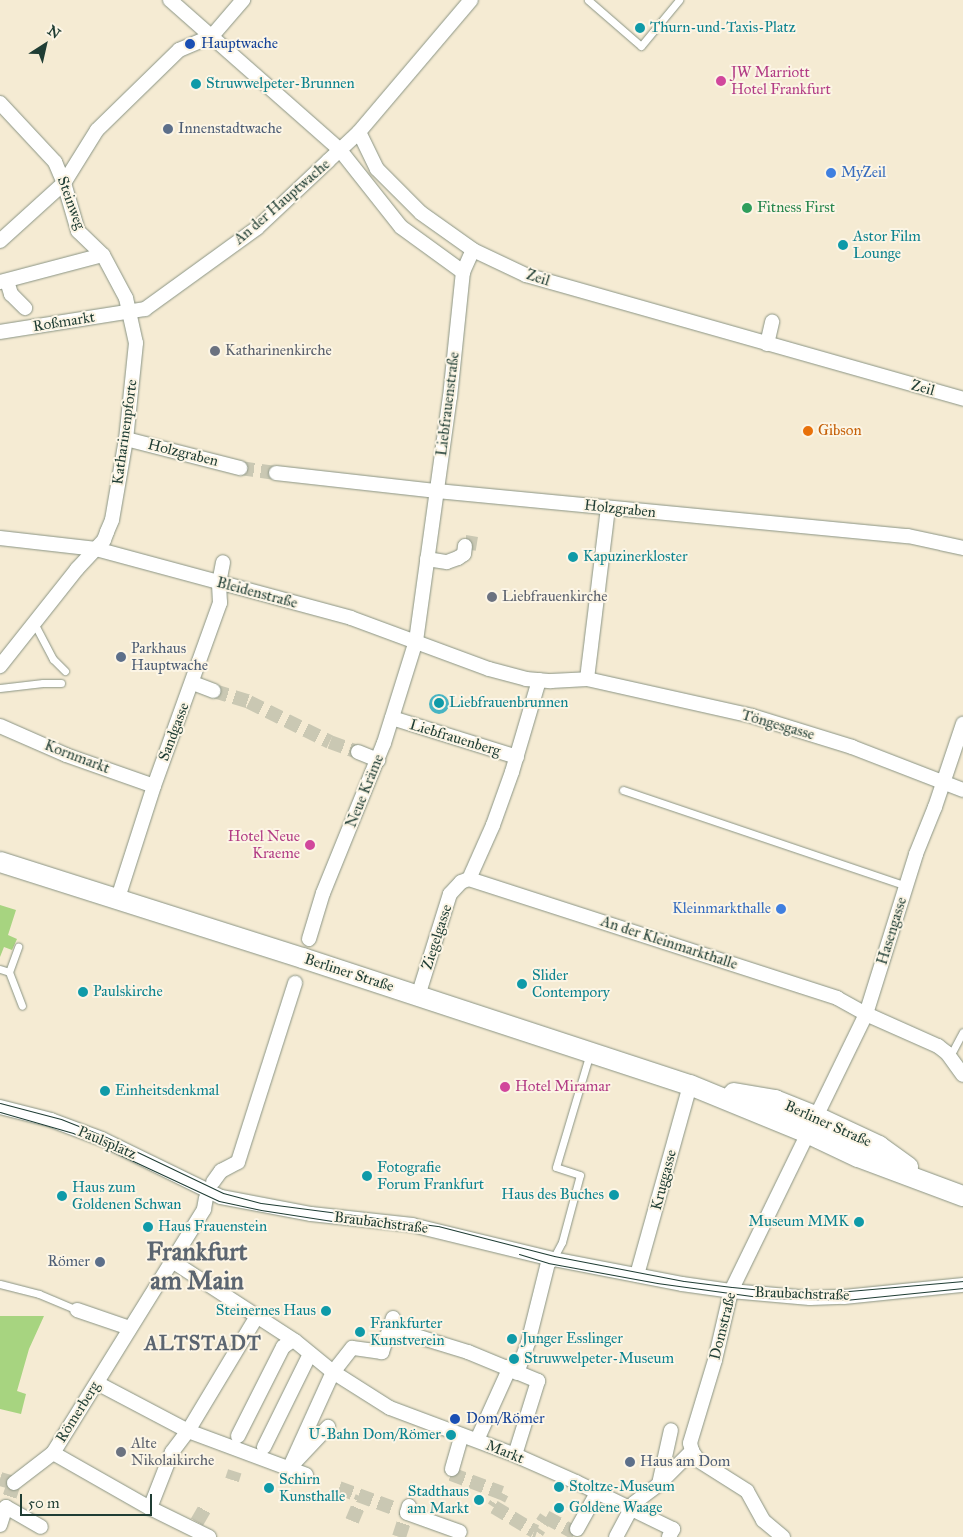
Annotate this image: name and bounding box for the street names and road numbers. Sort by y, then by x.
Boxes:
street label: An der Hauptwache [230,155,334,249]
street label: Steinweg [53,174,89,232]
street label: Zeil [524,266,552,290]
street label: Roßmarkt [32,308,96,336]
street label: Liebfrauenstraße [433,351,463,457]
street label: Zeil [909,376,937,400]
street label: Katharinenpforte [109,378,141,486]
street label: Holzgraben [146,436,220,470]
street label: Holzgraben [583,496,657,522]
street label: Bleidenstraße [215,574,299,612]
street label: Sandgasse [155,700,193,764]
street label: Töngesgasse [739,706,817,744]
street label: Liebfrauenberg [407,716,503,760]
street label: Kornmarkt [42,736,112,778]
street label: Neue Kräme [342,752,388,830]
street label: Hasengasse [873,895,911,967]
street label: Ziegelgasse [418,902,456,972]
street label: An der Kleinmarkthalle [598,912,740,974]
street label: Berliner Straße [302,950,396,996]
street label: Berliner Straße [782,1097,874,1151]
street label: Paulsplatz [75,1123,139,1163]
street label: Kruggasse [647,1148,681,1212]
street label: Braubachstraße [333,1208,429,1238]
street label: Braubachstraße [754,1283,850,1305]
street label: Domstraße [706,1290,740,1362]
street label: Römerberg [52,1378,104,1446]
street label: Markt [483,1436,527,1468]

